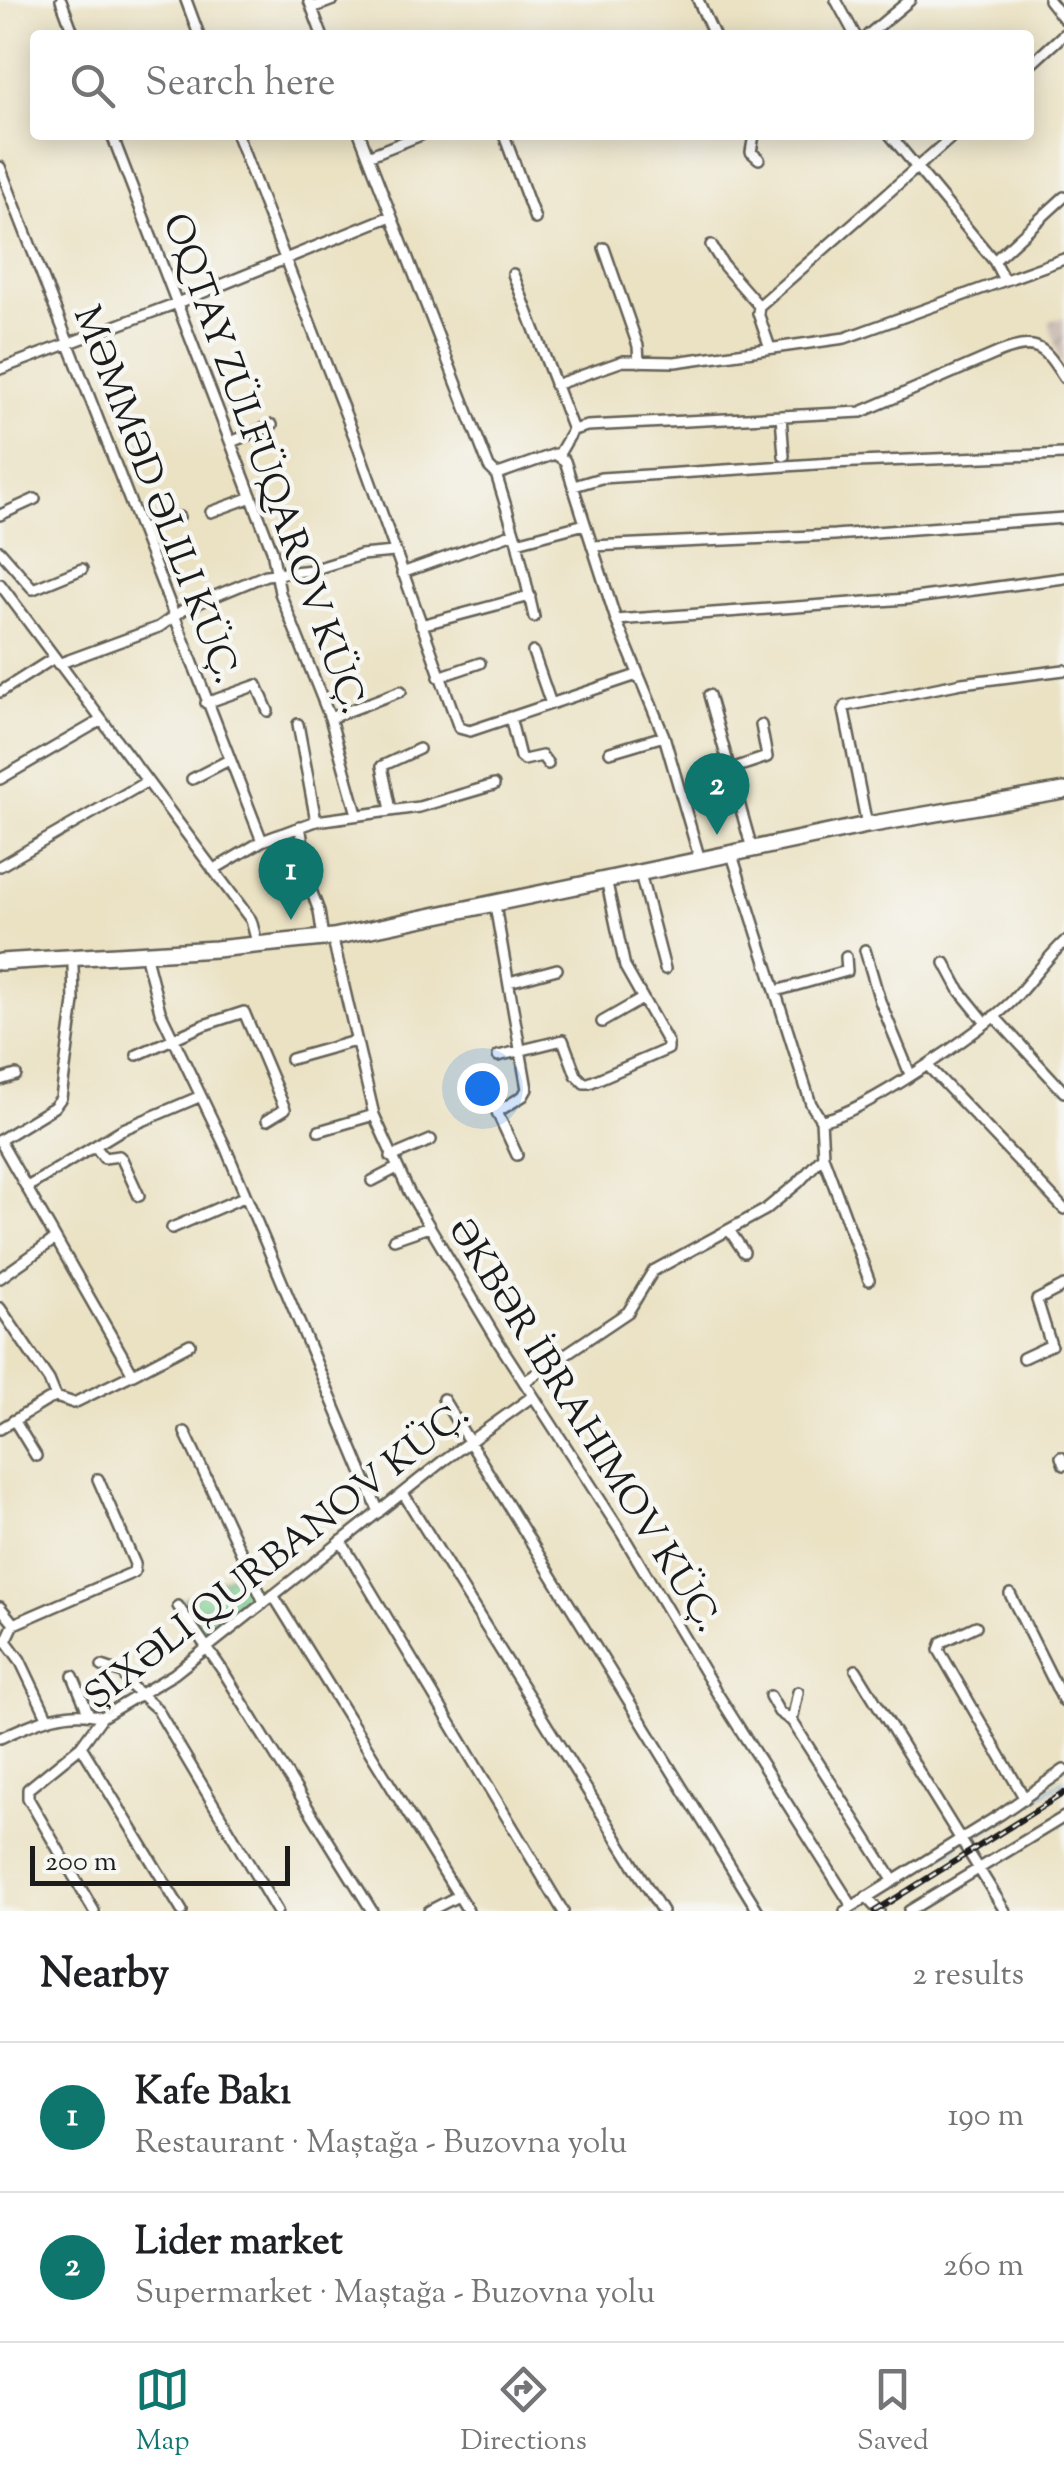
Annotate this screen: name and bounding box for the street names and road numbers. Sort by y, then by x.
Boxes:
street label: OQTAY ZÜLFÜQAROV KÜÇ. [146,207,378,722]
street label: MƏMMƏD ƏLILI KÜÇ. [57,299,251,692]
street label: ƏKBƏR İBRAHIMOV KÜÇ. [433,1208,733,1644]
street label: ŞIXƏLI QURBANOV KÜÇ. [75,1390,482,1725]

